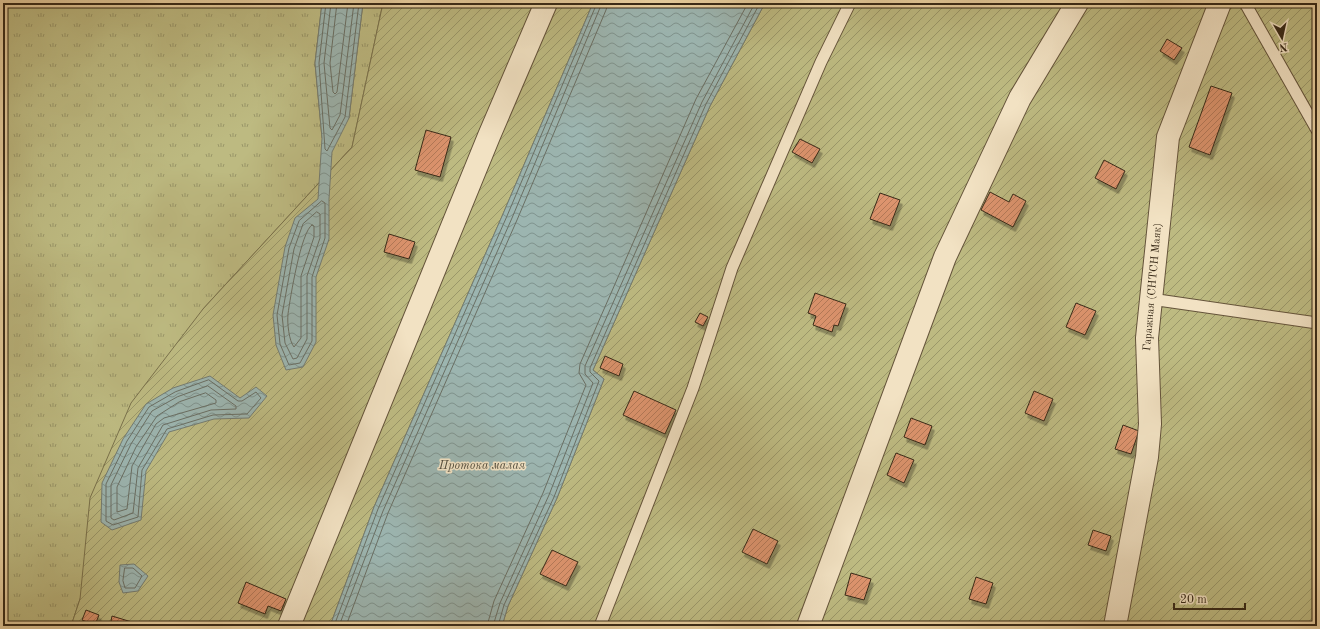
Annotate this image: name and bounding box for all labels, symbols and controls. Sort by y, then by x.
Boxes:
north arrow [1262,18,1302,58]
text: N [1278,40,1288,53]
street label: Гаражная (СНТСН Маяк) [1142,223,1164,351]
water label: Протока малая [438,460,526,472]
scale bar [1174,585,1245,611]
text: 20 m [1180,594,1207,606]

